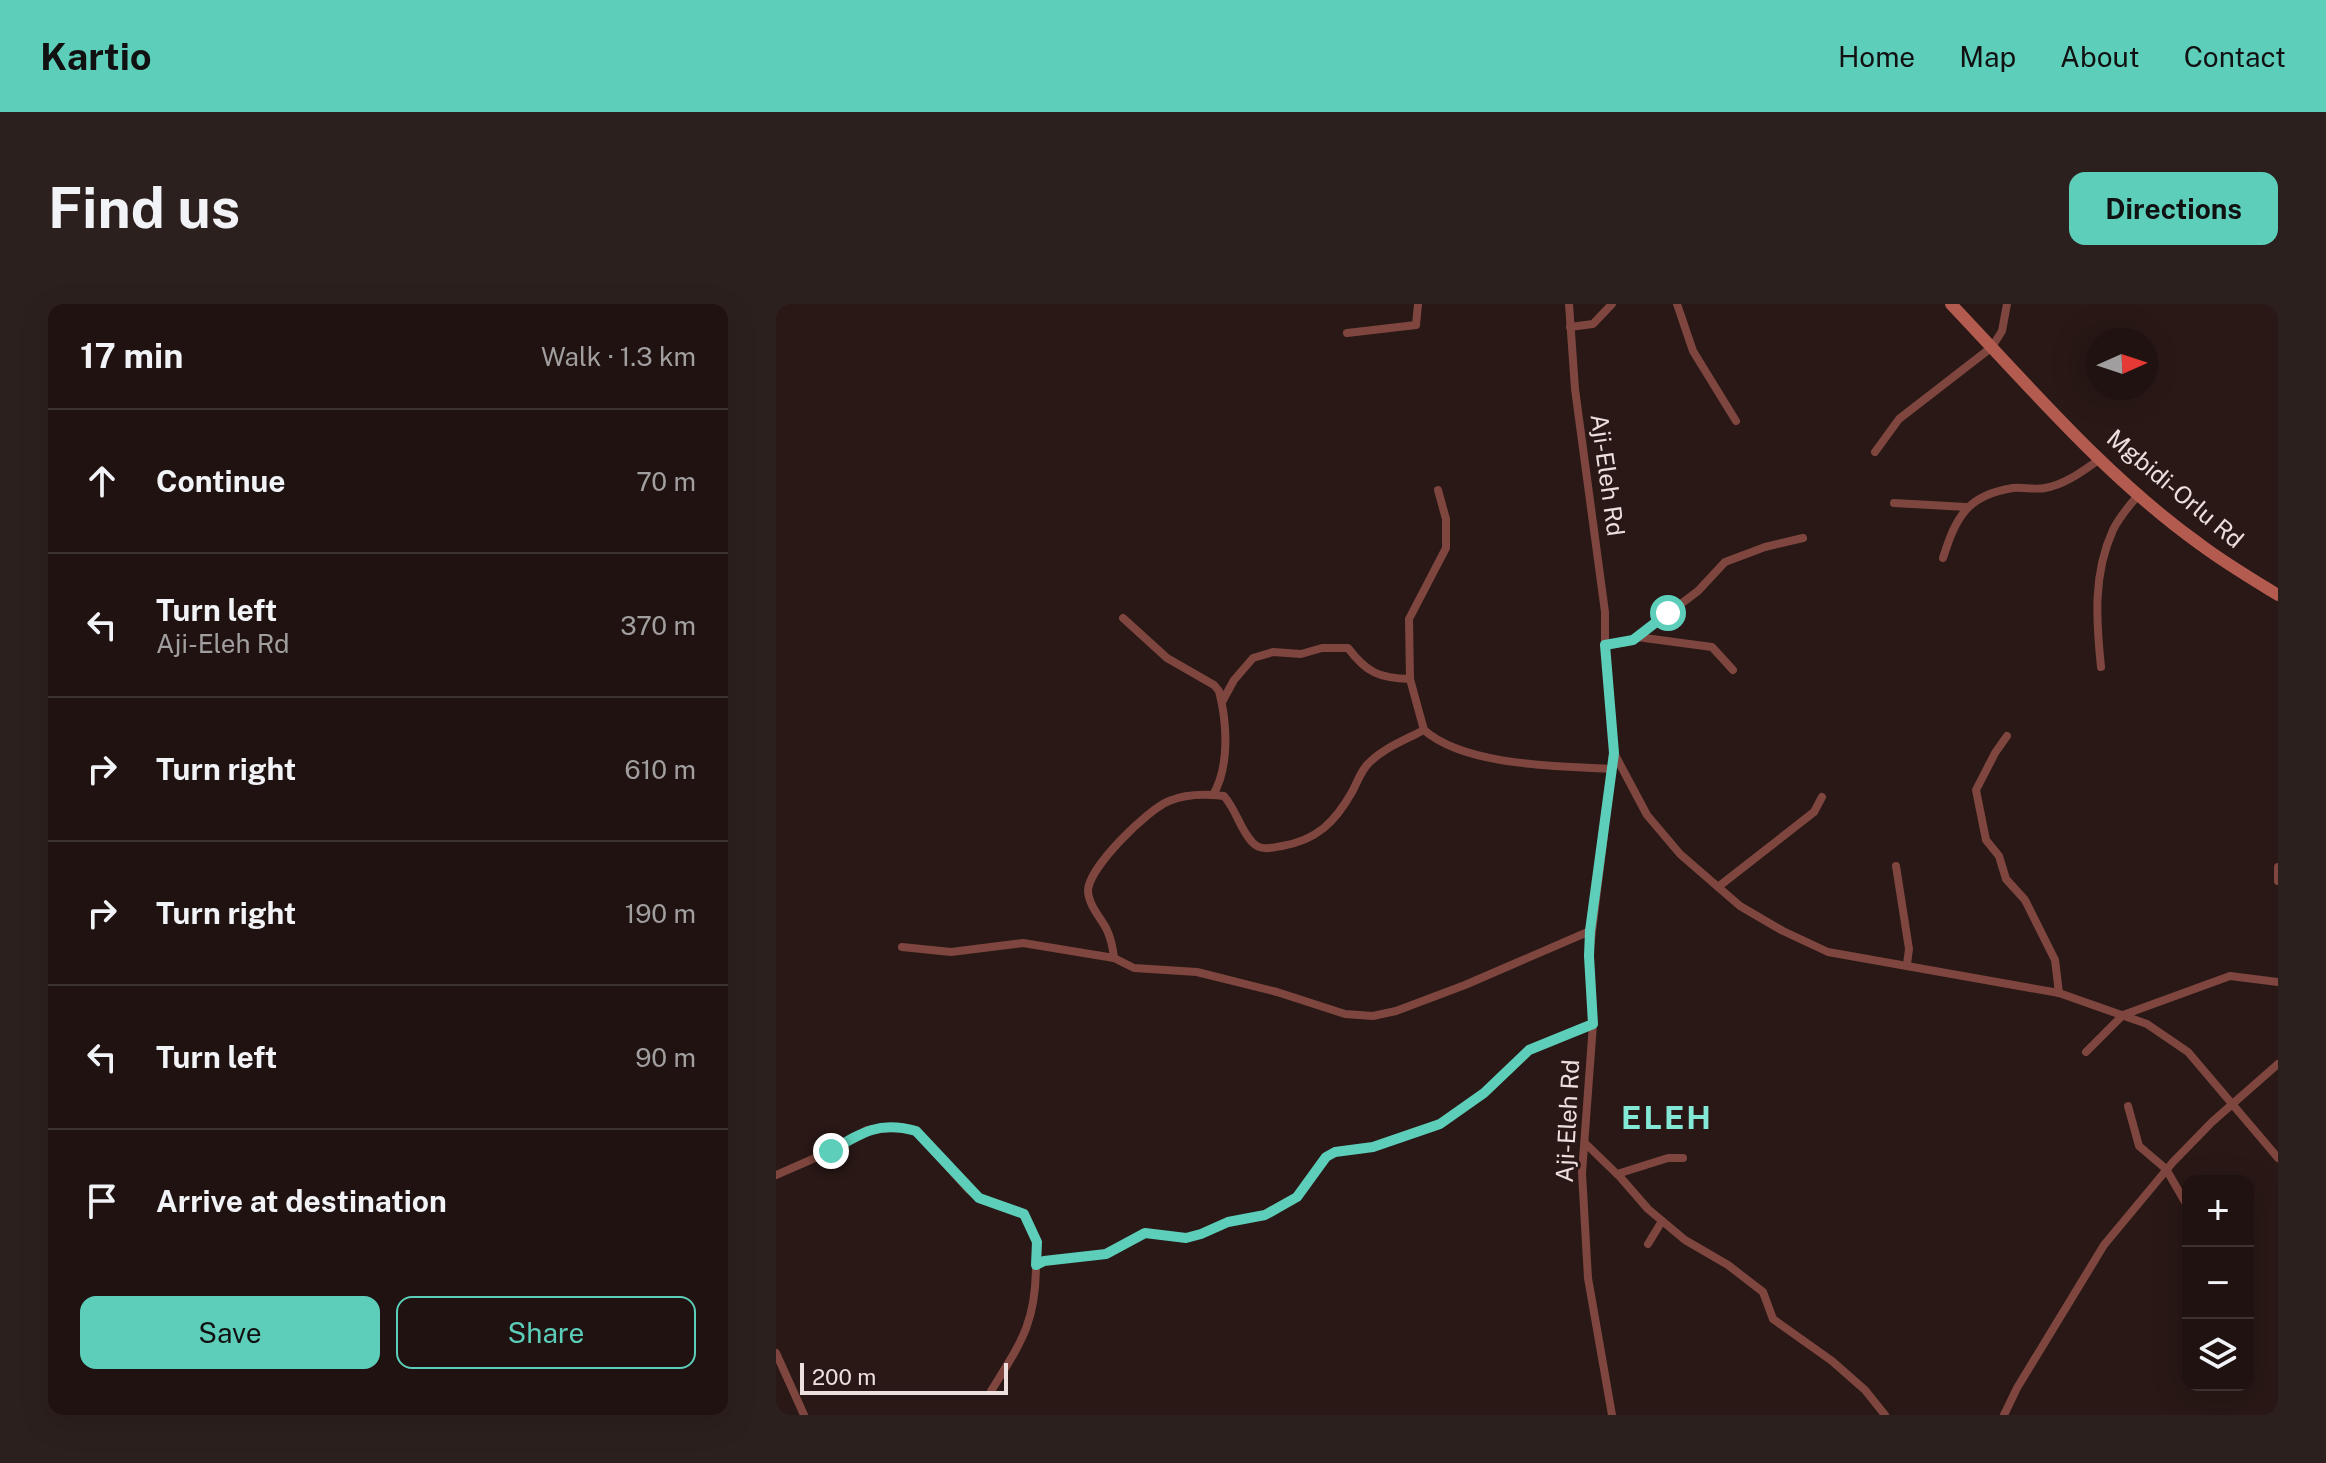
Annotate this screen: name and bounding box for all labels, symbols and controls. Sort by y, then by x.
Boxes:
text: Kartio [40,34,152,79]
text: Home [1838,40,1915,73]
text: Map [1959,40,2016,73]
text: About [2060,40,2140,73]
text: Contact [2184,40,2286,73]
button: Directions [2069,172,2278,245]
text: Find us [48,175,240,241]
north arrow [2086,328,2158,400]
text: 17 min [80,336,183,376]
text: Walk · 1.3 km [541,341,696,372]
street label: Aji-Eleh Rd [1586,412,1630,538]
street label: Mgbidi-Orlu Rd [2102,423,2250,553]
icon: ahead [80,459,124,503]
text: Continue [156,463,286,499]
text: 70 m [636,466,696,497]
text: Turn left [156,592,277,628]
route start [1650,595,1686,631]
icon: left [80,603,124,647]
text: 370 m [620,610,696,641]
text: Aji-Eleh Rd [156,628,289,659]
icon: right [80,747,124,791]
text: Turn right [156,751,296,787]
text: 610 m [625,754,696,785]
icon: right [80,891,124,935]
text: Turn right [156,895,296,931]
text: 190 m [625,898,696,929]
icon: left [80,1035,124,1079]
text: Turn left [156,1039,277,1075]
text: 90 m [635,1042,696,1073]
street label: Aji-Eleh Rd [1550,1059,1584,1183]
district label: ELEH [1621,1099,1713,1136]
route end [813,1133,849,1169]
map controls [2182,1175,2254,1391]
button: + [2182,1175,2254,1247]
icon: arrive [80,1179,124,1223]
text: Arrive at destination [156,1183,447,1219]
button: − [2182,1247,2254,1319]
button: Save [80,1296,380,1369]
button: Share [396,1296,696,1369]
button: layers [2182,1319,2254,1391]
scale bar [800,1359,1008,1395]
text: 200 m [812,1364,876,1390]

